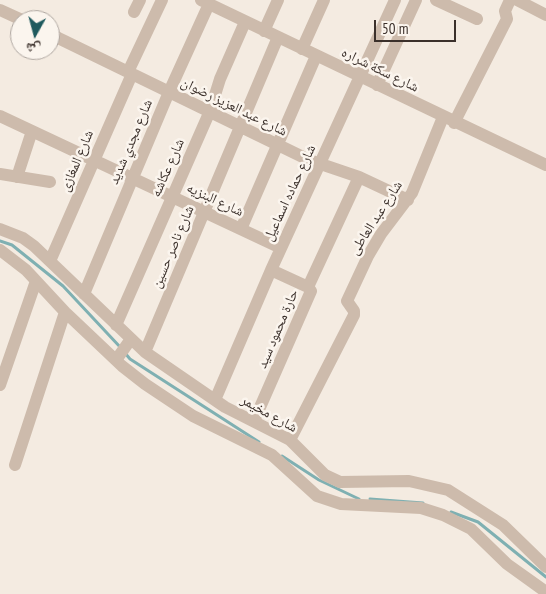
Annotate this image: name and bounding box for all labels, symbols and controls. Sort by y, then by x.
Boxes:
north arrow [10,10,60,60]
scale bar [376,10,458,42]
text: 50 m [382,19,408,38]
text: ش [25,39,42,59]
street label: شارع سكة شراره [339,44,421,96]
street label: شارع عبد العزيز رضوان [178,74,290,140]
street label: شارع مجدي شديد [106,97,156,187]
street label: شارع المغازى [57,128,97,194]
street label: شارع عكاشه [148,136,188,200]
street label: شارع حماده اسماعيل [260,142,320,244]
street label: شارع عبد العاطى [346,178,406,258]
street label: شارع البنزيه [184,180,246,220]
street label: شارع ناصر حسين [148,203,198,291]
street label: حارة محمود سيد [254,287,302,371]
street label: شارع مخيمر [238,392,300,436]

